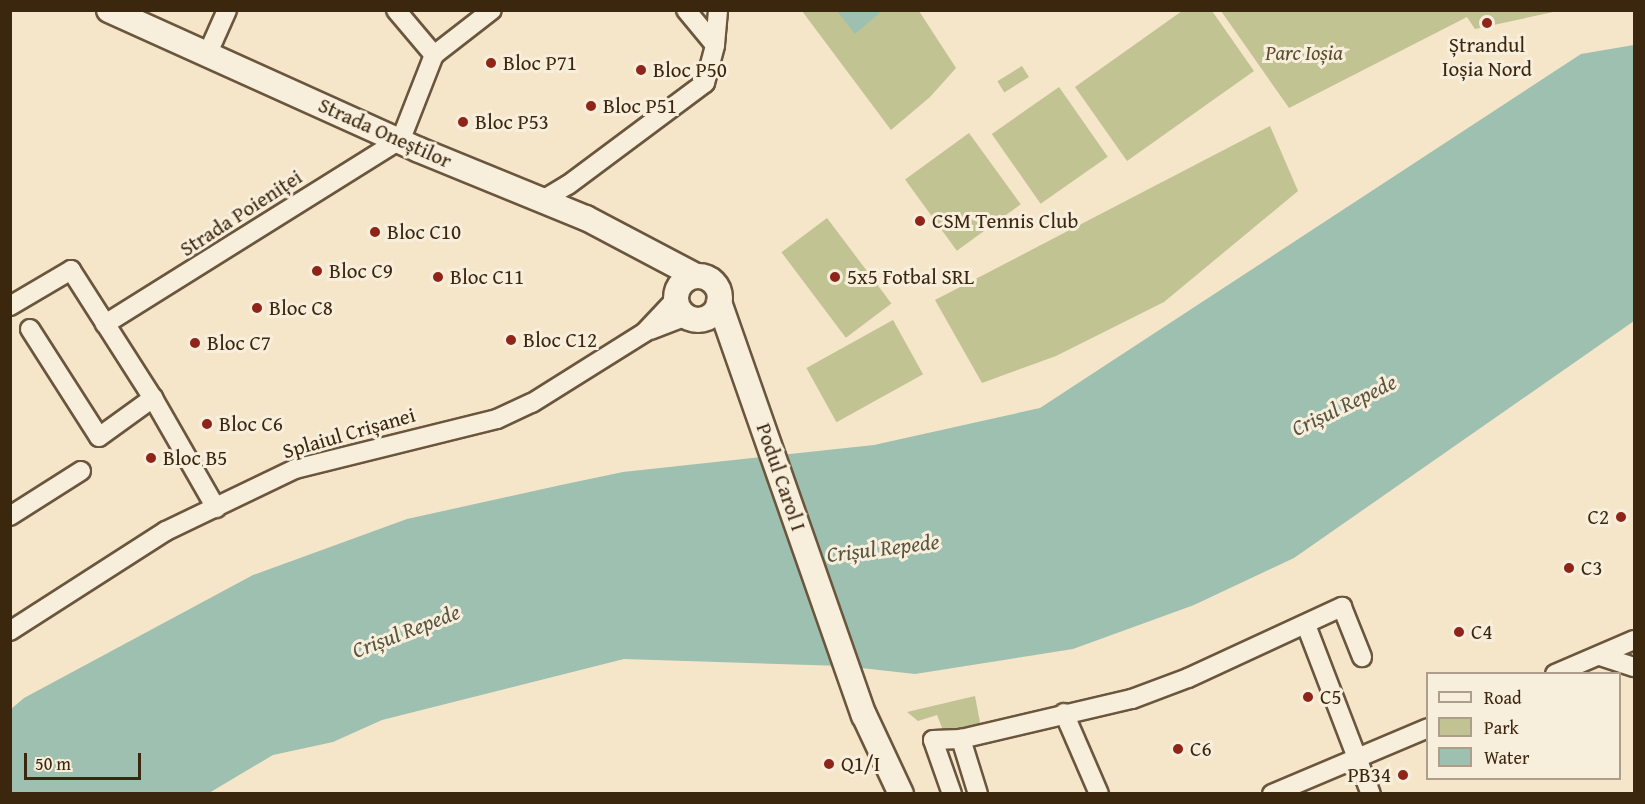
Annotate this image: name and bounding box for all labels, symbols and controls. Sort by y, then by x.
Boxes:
marker: Ștrandul Ioșia Nord [1480,16,1494,30]
place label: Ștrandul Ioșia Nord [1442,32,1532,82]
park label: Parc Ioșia [1265,40,1343,66]
place label: Bloc P71 [503,50,577,76]
marker: Bloc P71 [484,56,498,70]
place label: Bloc P50 [653,57,727,83]
marker: Bloc P50 [634,63,648,77]
street label: Strada Oneștilor [315,92,455,174]
place label: Bloc P51 [603,93,677,119]
marker: Bloc P51 [584,99,598,113]
place label: Bloc P53 [475,109,549,135]
marker: Bloc P53 [456,115,470,129]
street label: Strada Poieniței [175,164,307,262]
place label: CSM Tennis Club [932,208,1078,234]
marker: CSM Tennis Club [913,214,927,228]
place label: Bloc C10 [387,219,461,245]
marker: Bloc C10 [368,225,382,239]
place label: Bloc C9 [329,258,393,284]
marker: Bloc C9 [310,264,324,278]
place label: Bloc C11 [450,264,524,290]
place label: 5x5 Fotbal SRL [847,264,974,290]
marker: Bloc C11 [431,270,445,284]
marker: 5x5 Fotbal SRL [828,270,842,284]
place label: Bloc C8 [269,295,333,321]
marker: Bloc C8 [250,301,264,315]
place label: Bloc C12 [523,327,597,353]
place label: Bloc C7 [207,330,271,356]
marker: Bloc C12 [504,333,518,347]
marker: Bloc C7 [188,336,202,350]
water label: Crișul Repede [1287,368,1401,442]
street label: Splaiul Crișanei [280,402,418,464]
place label: Bloc C6 [219,411,283,437]
marker: Bloc C6 [200,417,214,431]
street label: Podul Carol I [751,420,811,534]
place label: Bloc B5 [163,445,227,471]
marker: Bloc B5 [144,451,158,465]
place label: C2 [1587,504,1609,530]
marker: C2 [1614,510,1628,524]
water label: Crișul Repede [825,528,941,568]
place label: C3 [1581,555,1603,581]
marker: C3 [1562,561,1576,575]
water label: Crișul Repede [348,598,464,664]
place label: C4 [1471,619,1493,645]
marker: C4 [1452,625,1466,639]
legend [1426,672,1621,780]
place label: C5 [1320,684,1342,710]
text: Road [1484,684,1522,711]
marker: C5 [1301,690,1315,704]
text: Park [1484,714,1519,741]
place label: C6 [1190,736,1212,762]
scale bar [27,741,144,779]
marker: C6 [1171,742,1185,756]
text: Water [1484,744,1529,771]
text: 50 m [35,750,71,777]
place label: Q1/I [841,751,880,777]
marker: Q1/I [822,757,836,771]
place label: PB34 [1348,762,1391,788]
marker: PB34 [1396,768,1410,782]

